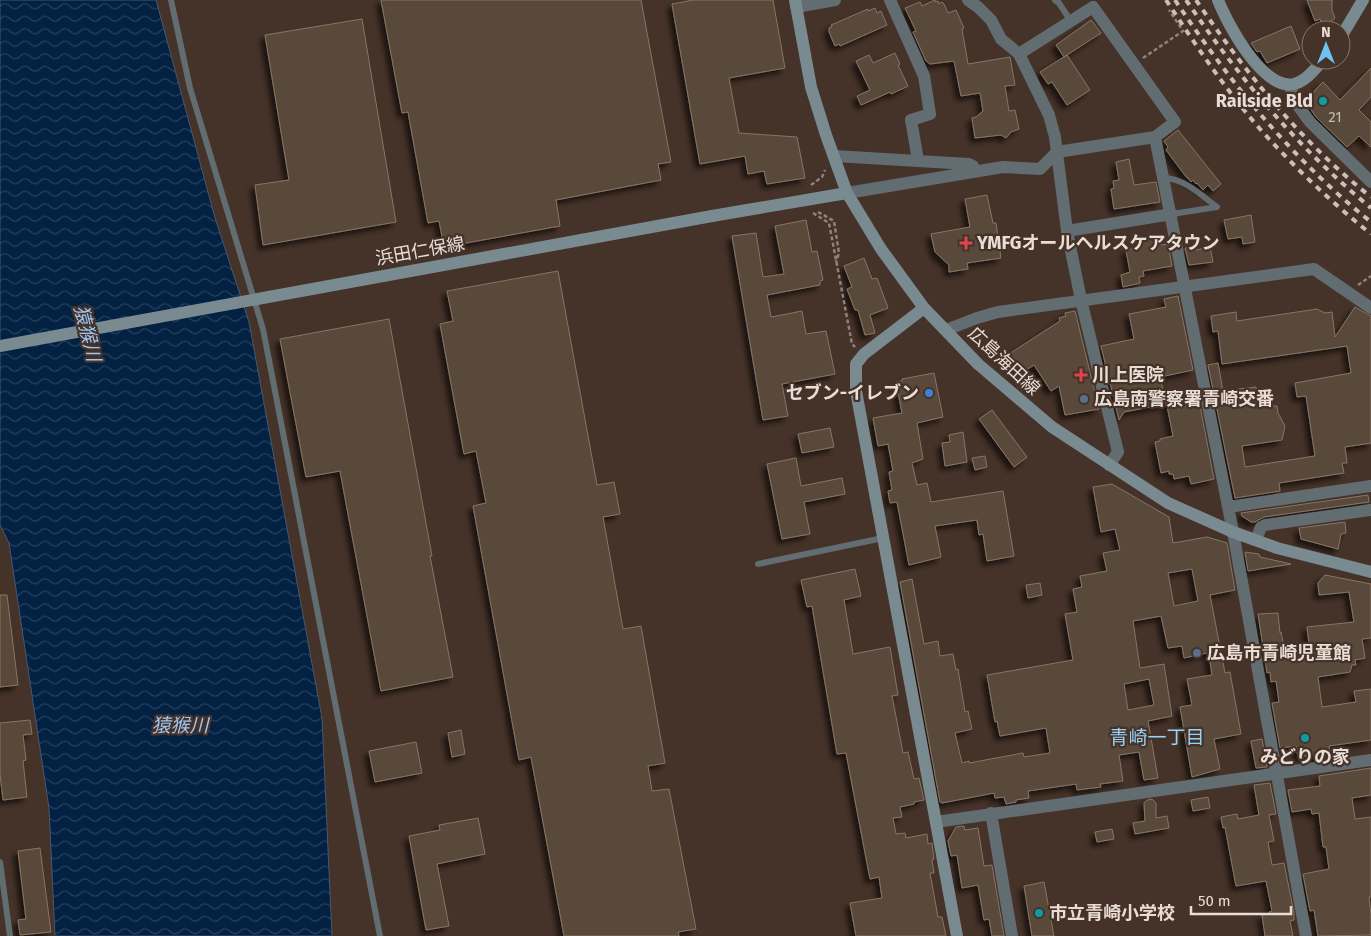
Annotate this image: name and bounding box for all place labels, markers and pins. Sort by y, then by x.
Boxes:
place label: Railside Bld [1216,90,1313,112]
marker: Railside Bld [1317,95,1329,107]
place label: YMFGオールヘルスケアタウン [976,232,1219,254]
marker: YMFGオールヘルスケアタウン [959,236,973,250]
place label: 川上医院 [1092,364,1164,386]
marker: 川上医院 [1074,368,1088,382]
place label: セブン-イレブン [786,382,919,404]
marker: セブン-イレブン [923,387,935,399]
place label: 広島南警察署青崎交番 [1094,388,1274,410]
marker: 広島南警察署青崎交番 [1078,393,1090,405]
place label: 広島市青崎児童館 [1207,642,1351,664]
marker: 広島市青崎児童館 [1191,647,1203,659]
marker: みどりの家 [1299,732,1311,744]
place label: みどりの家 [1260,746,1350,768]
place label: 市立青崎小学校 [1049,902,1175,924]
marker: 市立青崎小学校 [1033,907,1045,919]

